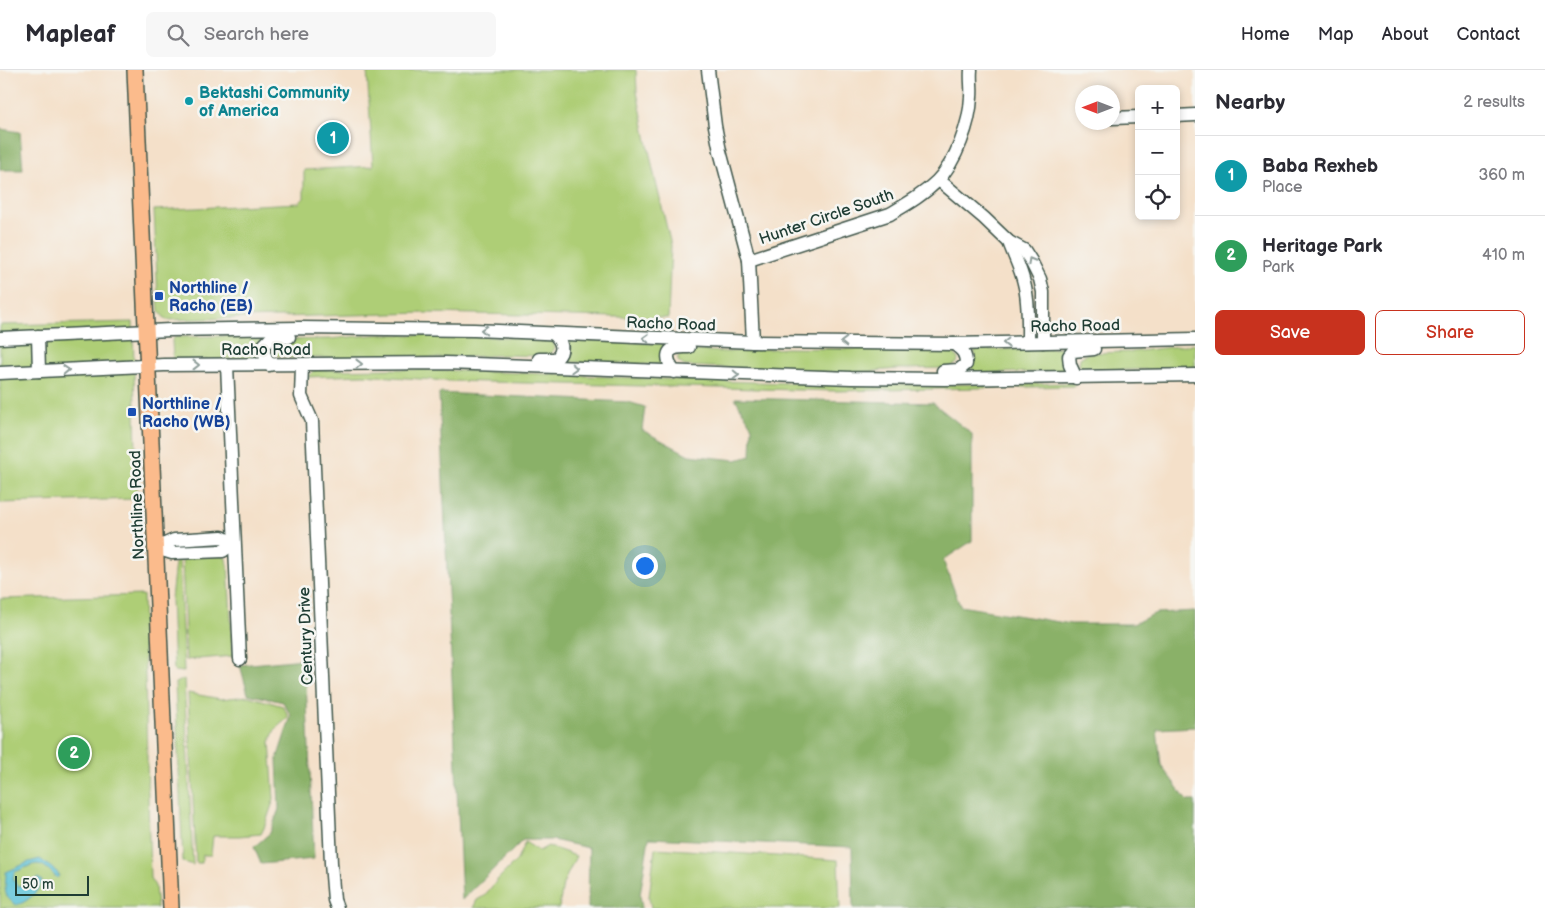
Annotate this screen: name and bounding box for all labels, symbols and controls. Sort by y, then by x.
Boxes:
search box [146,12,496,57]
text: Mapleaf [25,20,116,49]
icon: search [164,21,192,49]
text: Search here [204,23,309,46]
text: Home [1241,24,1290,45]
text: Map [1318,24,1354,45]
text: About [1382,24,1429,45]
text: Contact [1457,24,1520,45]
place label: Bektashi Community of America [199,84,350,121]
north arrow [1075,85,1120,130]
map controls [1135,85,1180,220]
button: + [1135,85,1180,130]
text: Nearby [1215,90,1285,115]
text: 2 results [1463,93,1525,112]
marker: Bektashi Community of America [183,95,195,107]
pin: 1 [317,119,349,157]
button: − [1135,130,1180,175]
text: Baba Rexheb [1262,155,1378,178]
text: 1 [1228,166,1234,185]
text: 360 m [1478,166,1525,185]
button: locate [1135,175,1180,220]
text: Place [1262,178,1303,197]
street label: Hunter Circle South [757,185,896,249]
text: Heritage Park [1262,235,1383,258]
text: 2 [1226,246,1236,265]
text: 410 m [1482,246,1525,265]
one-way arrow [1027,258,1037,267]
text: Park [1262,258,1294,277]
place label: Northline / Racho (EB) [169,279,253,316]
marker: Northline / Racho (EB) [153,290,165,302]
button: Save [1215,310,1365,355]
button: Share [1375,310,1525,355]
street label: Racho Road [626,313,716,336]
street label: Racho Road [1030,316,1120,337]
one-way arrow [480,325,488,336]
one-way arrow [642,333,650,343]
one-way arrow [840,337,848,347]
one-way arrow [1002,337,1010,348]
street label: Racho Road [221,341,311,360]
one-way arrow [355,359,363,369]
one-way arrow [192,360,200,370]
one-way arrow [570,363,578,374]
one-way arrow [62,364,70,375]
one-way arrow [732,370,740,380]
place label: Northline / Racho (WB) [142,395,230,432]
marker: Northline / Racho (WB) [126,406,138,418]
street label: Northline Road [126,450,149,560]
your location [632,553,658,579]
street label: Century Drive [295,586,318,685]
pin: 2 [58,734,90,772]
scale bar [15,873,89,896]
text: 50 m [22,876,54,893]

